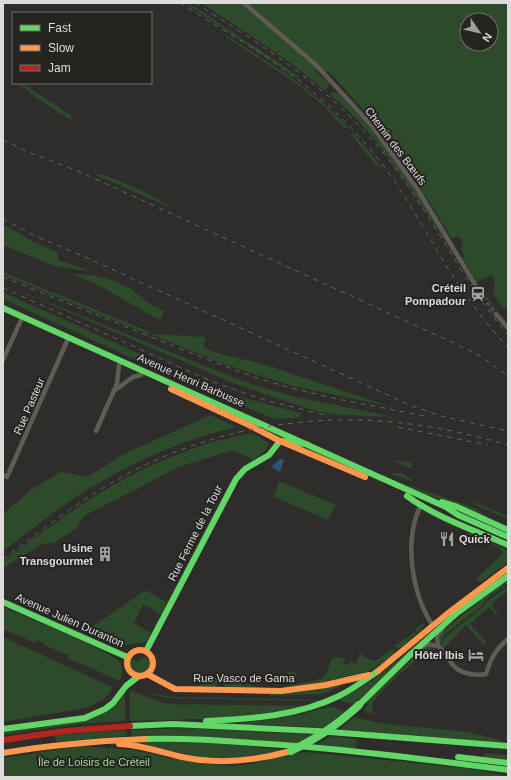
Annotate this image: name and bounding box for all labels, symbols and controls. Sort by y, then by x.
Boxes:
legend [12,12,152,84]
north arrow [459,12,499,52]
text: Fast [48,21,72,35]
text: N [480,31,494,44]
text: Slow [48,41,74,55]
text: Jam [48,61,71,75]
street label: Chemin des Bœufs [363,105,429,188]
place label: Créteil Pompadour [405,282,467,307]
station icon: Créteil Pompadour [469,285,487,303]
street label: Avenue Henri Barbusse [136,351,246,409]
street label: Rue Pasteur [11,375,47,436]
street label: Rue Ferme de la Tour [166,483,225,583]
restaurant icon: Quick [438,530,456,548]
place label: Quick [459,533,490,545]
place label: Usine Transgourmet [20,542,93,567]
building icon: Usine Transgourmet [96,545,114,563]
street label: Avenue Julien Duranton [14,591,126,649]
hotel icon: Hôtel Ibis [467,646,485,664]
place label: Hôtel Ibis [414,649,464,661]
street label: Rue Vasco de Gama [193,672,296,684]
park label: Île de Loisirs de Créteil [37,756,150,768]

